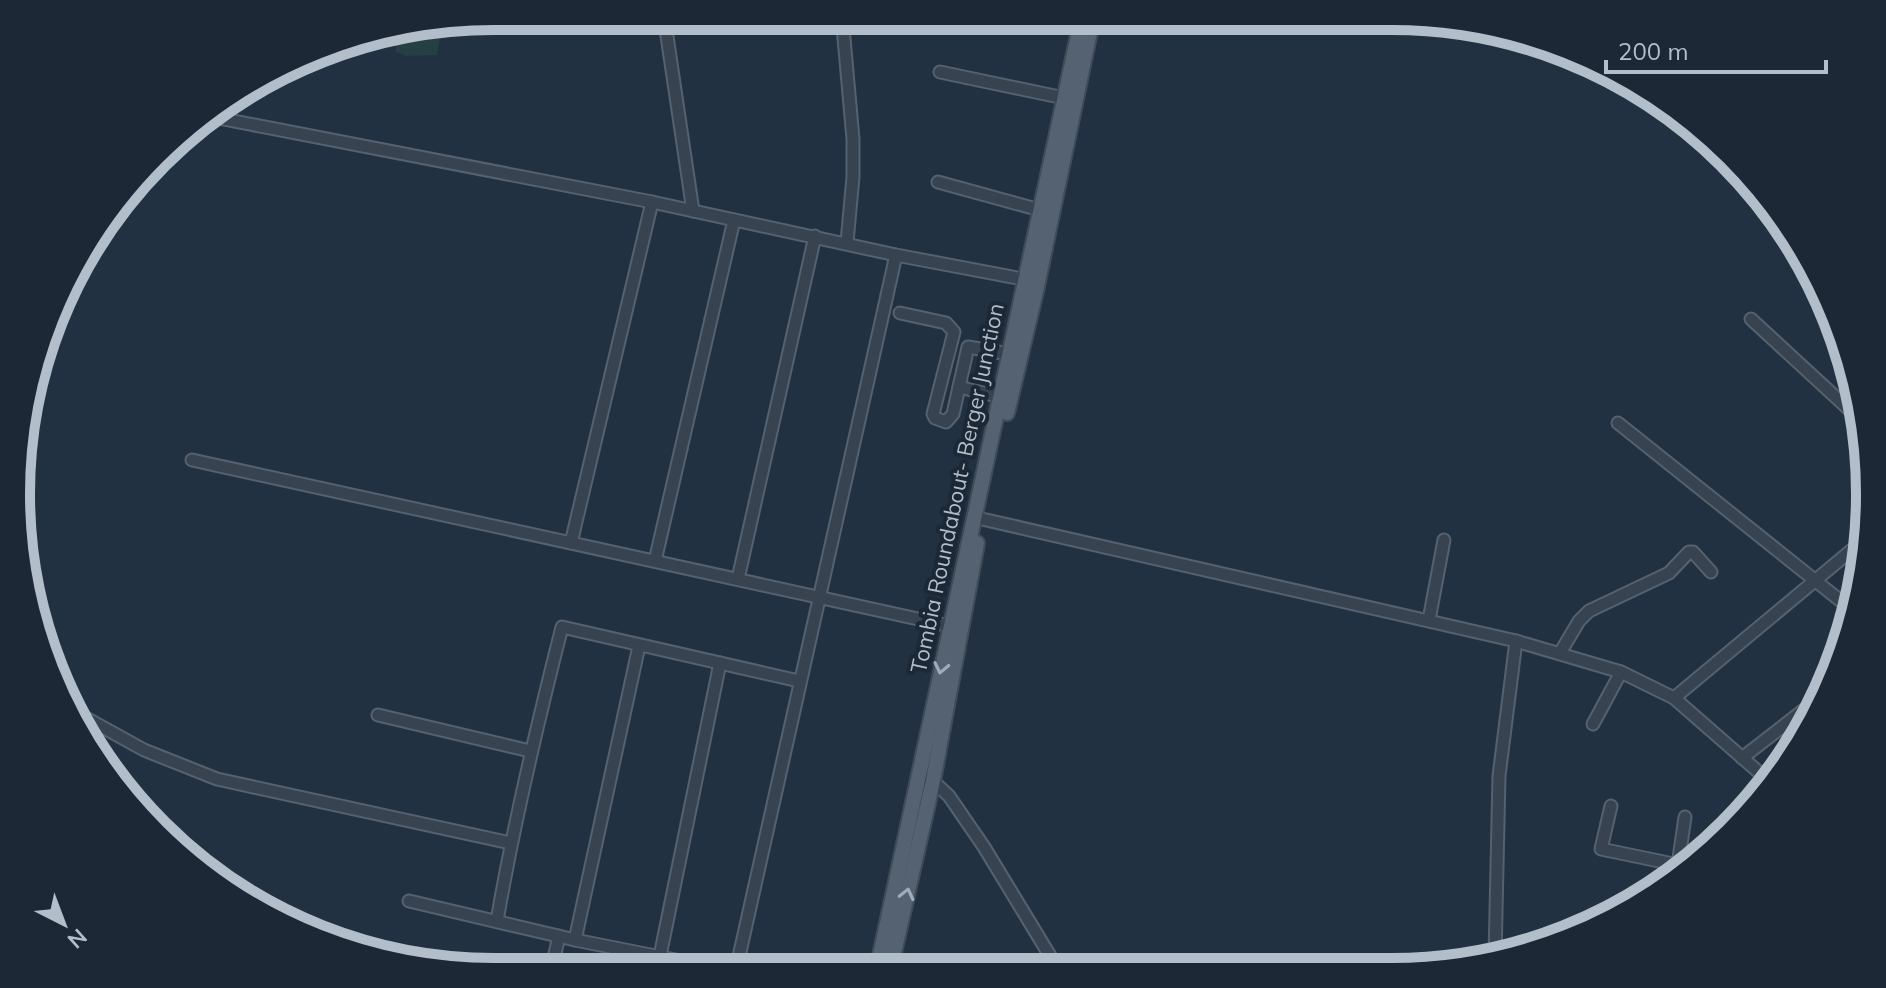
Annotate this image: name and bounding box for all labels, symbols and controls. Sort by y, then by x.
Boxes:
scale bar [1606,24,1826,74]
text: 200 m [1618,36,1689,66]
street label: Tombia Roundabout- Berger Junction [904,301,1010,675]
one-way arrow [933,660,950,674]
north arrow [24,884,104,964]
one-way arrow [898,887,915,901]
text: N [62,923,93,955]

